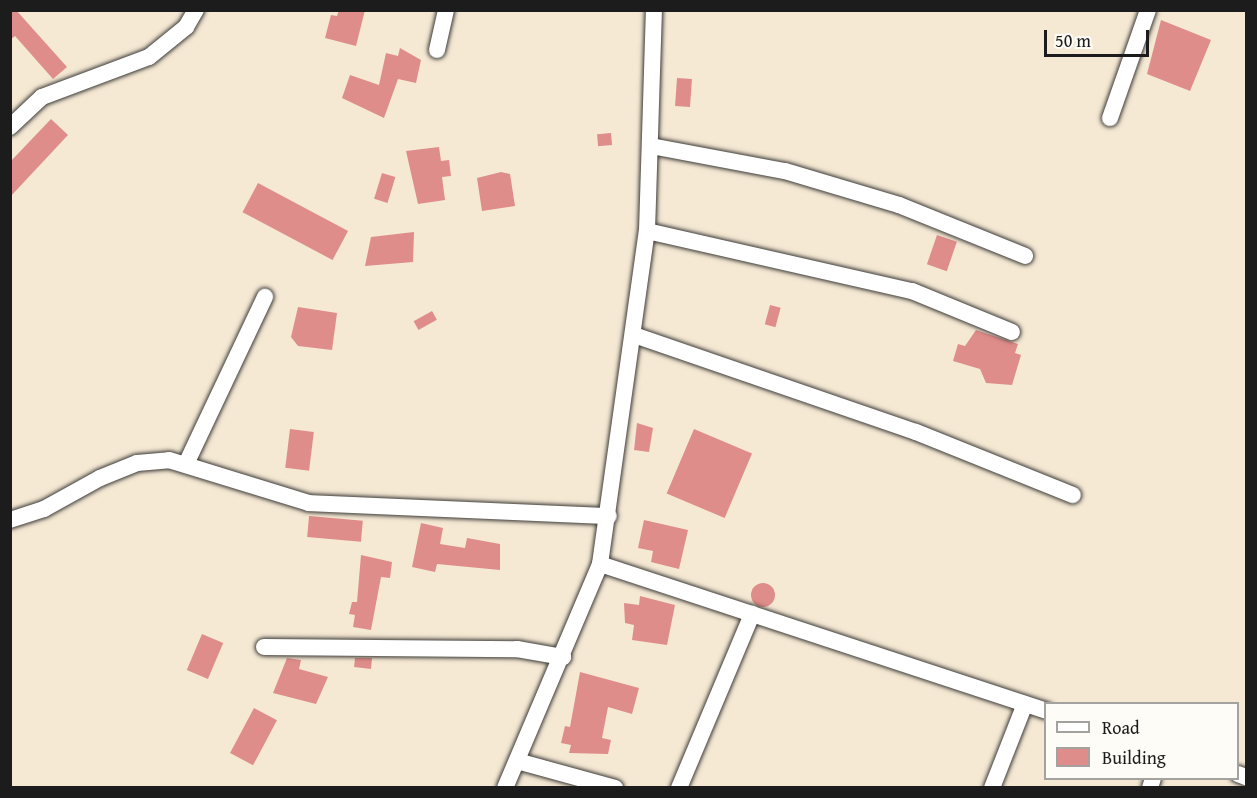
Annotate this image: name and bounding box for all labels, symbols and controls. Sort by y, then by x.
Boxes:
scale bar [1047,18,1152,56]
text: 50 m [1055,27,1091,54]
legend [1044,702,1239,780]
text: Road [1102,714,1140,741]
text: Building [1102,744,1166,771]

